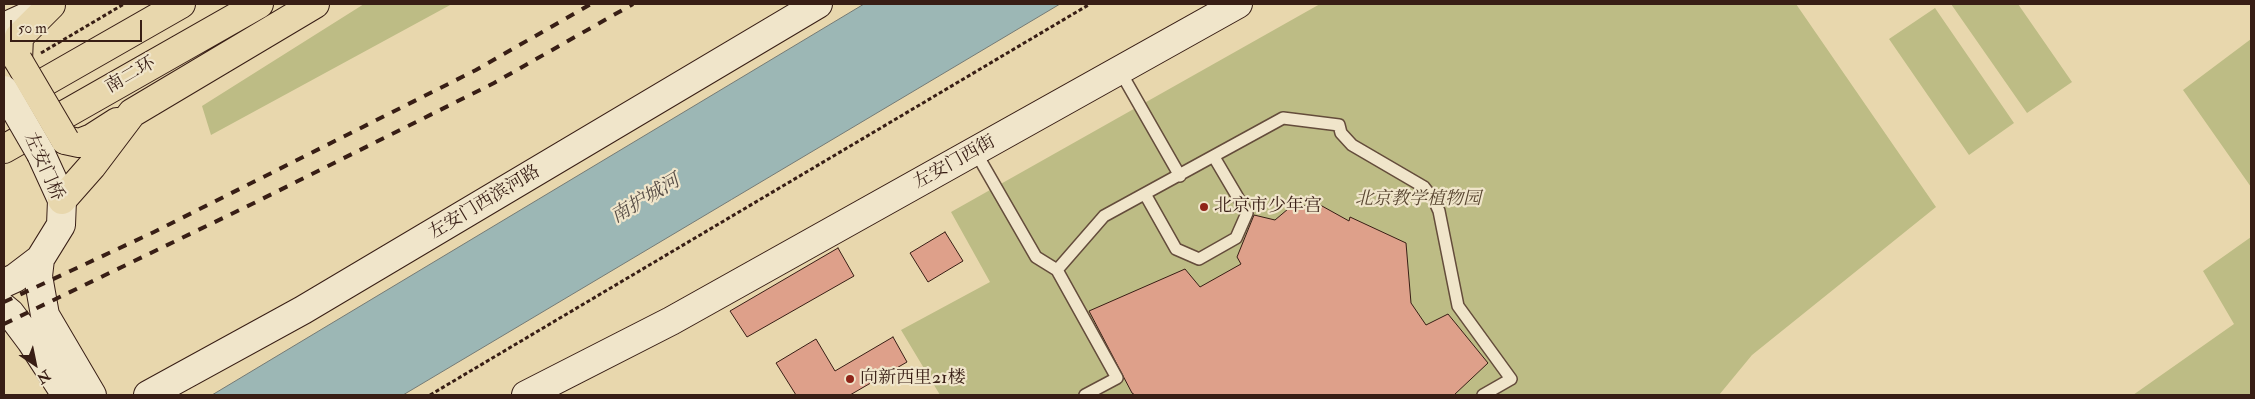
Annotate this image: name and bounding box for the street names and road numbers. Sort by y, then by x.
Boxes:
street label: 南二环 [102,53,160,99]
street label: 左安门桥 [18,130,68,204]
street label: 左安门西街 [910,132,1000,194]
street label: 左安门西滨河路 [425,161,545,245]

